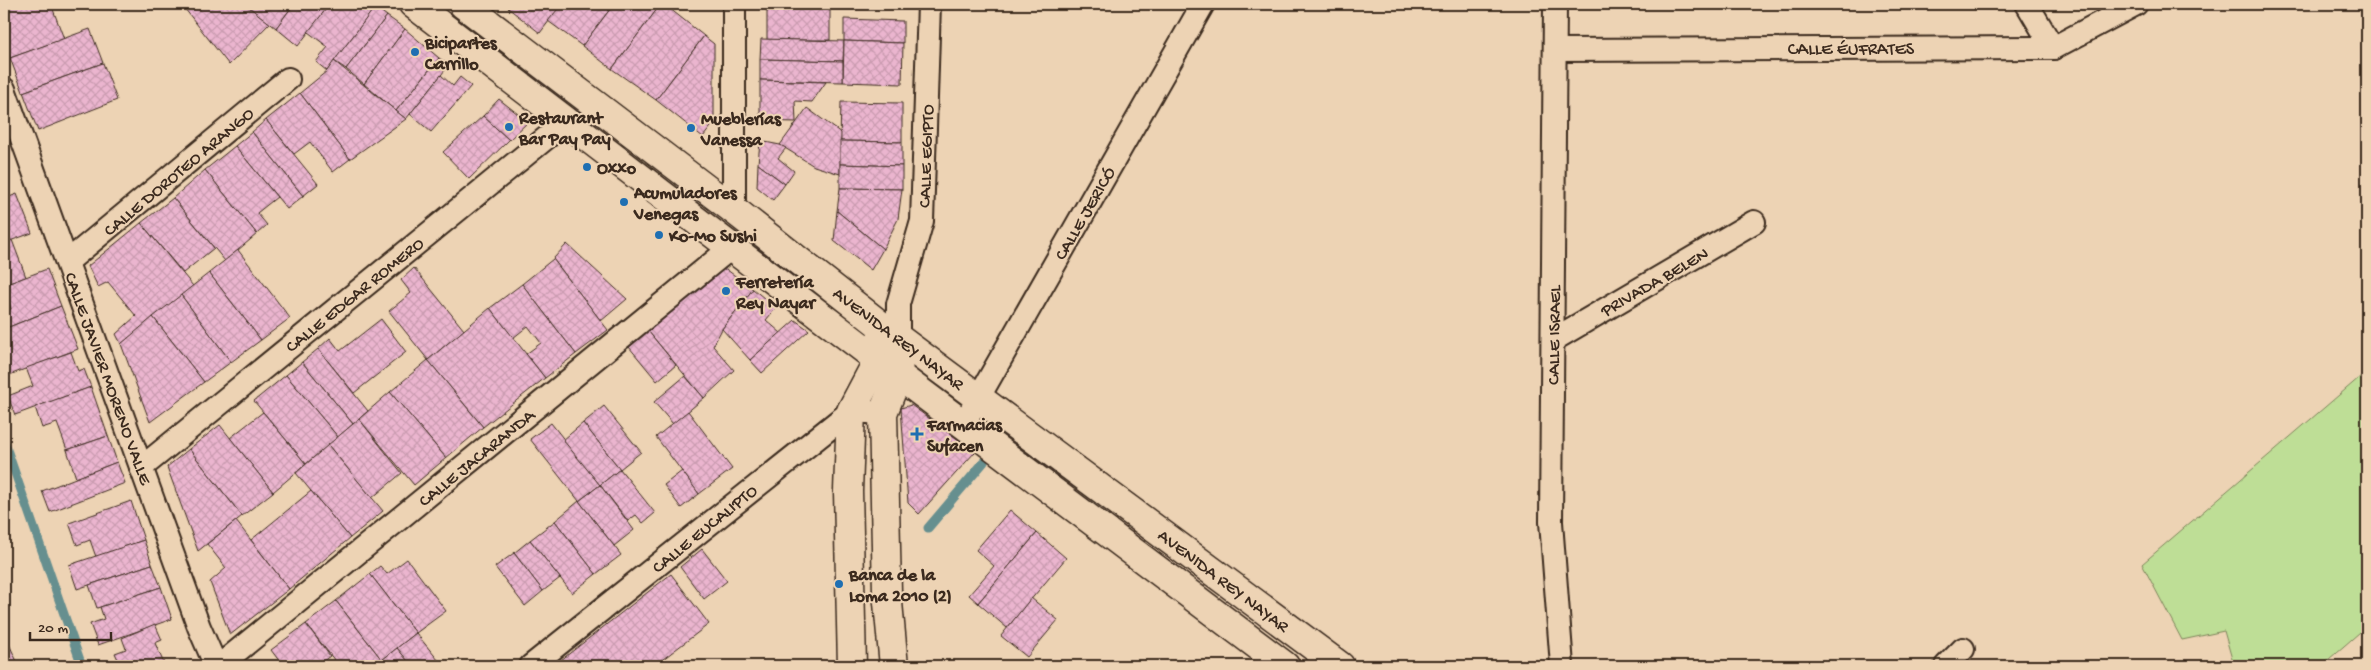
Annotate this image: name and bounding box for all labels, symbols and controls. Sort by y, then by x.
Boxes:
place label: Bicipartes Carrillo [424,34,498,76]
street label: CALLE ÉUFRATES [1788,40,1915,61]
marker: Bicipartes Carrillo [409,46,421,58]
street label: CALLE DOROTEO ARANGO [100,104,259,242]
street label: CALLE EGIPTO [915,104,940,208]
place label: Restaurant Bar Pay Pay [518,109,611,151]
place label: Mueblerías Vanessa [700,110,782,152]
marker: Restaurant Bar Pay Pay [503,121,515,133]
marker: Mueblerías Vanessa [685,122,697,134]
place label: Oxxo [597,159,637,180]
marker: Oxxo [581,161,593,173]
street label: CALLE JERICÓ [1051,164,1121,265]
place label: Acumuladores Venegas [633,184,738,226]
marker: Acumuladores Venegas [618,196,630,208]
place label: Ko-Mo Sushi [668,227,757,248]
marker: Ko-Mo Sushi [653,229,665,241]
street label: CALLE EDGAR ROMERO [282,234,429,358]
street label: PRIVADA BELEN [1597,244,1713,323]
street label: CALLE JAVIER MORENO VALLE [58,270,155,489]
place label: Ferretería Rey Nayar [735,273,817,315]
street label: AVENIDA REY NAYAR [828,284,968,396]
street label: CALLE ISRAEL [1544,284,1567,385]
marker: Ferretería Rey Nayar [720,285,732,297]
street label: CALLE JACARANDA [415,405,541,512]
place label: Farmacias Sufacen [926,416,1003,458]
marker: Farmacias Sufacen [911,428,923,440]
street label: CALLE EUCALIPTO [649,481,763,579]
street label: AVENIDA REY NAYAR [1153,526,1293,638]
place label: Banca de la Loma 2010 (2) [848,566,952,608]
marker: Banca de la Loma 2010 (2) [833,578,845,590]
scale bar [30,610,111,642]
text: 20 m [38,620,68,638]

